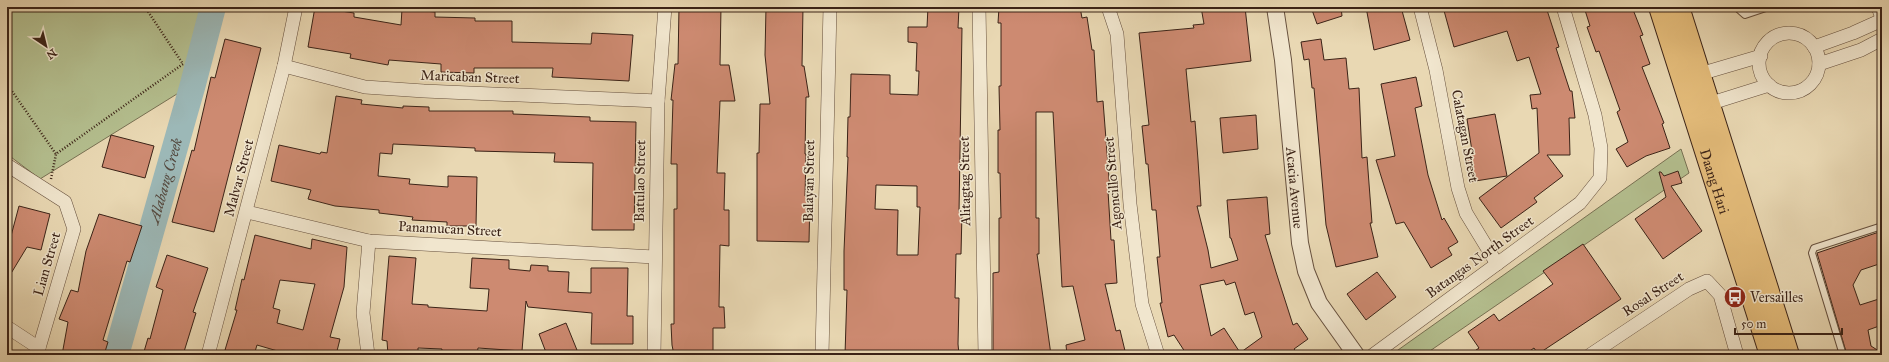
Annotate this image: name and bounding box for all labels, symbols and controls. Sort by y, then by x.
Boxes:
north arrow [26,26,66,66]
text: N [43,46,59,62]
street label: Maricaban Street [420,67,520,87]
street label: Calatagan Street [1448,88,1482,184]
water label: Alabang Creek [144,136,186,228]
street label: Alitagtag Street [956,136,974,227]
street label: Agoncillo Street [1100,136,1126,231]
street label: Malvar Street [220,137,258,219]
street label: Batulao Street [631,140,649,222]
street label: Balayan Street [800,140,818,222]
street label: Acacia Avenue [1283,145,1307,230]
street label: Daang Hari [1696,147,1733,216]
street label: Batangas North Street [1423,212,1537,302]
street label: Panamucan Street [398,218,502,240]
street label: Lian Street [30,230,64,298]
street label: Rosal Street [1619,268,1687,320]
bus stop icon: Versailles [1722,284,1748,310]
place label: Versailles [1749,289,1803,306]
scale bar [1735,310,1842,336]
text: 50 m [1741,317,1766,331]

